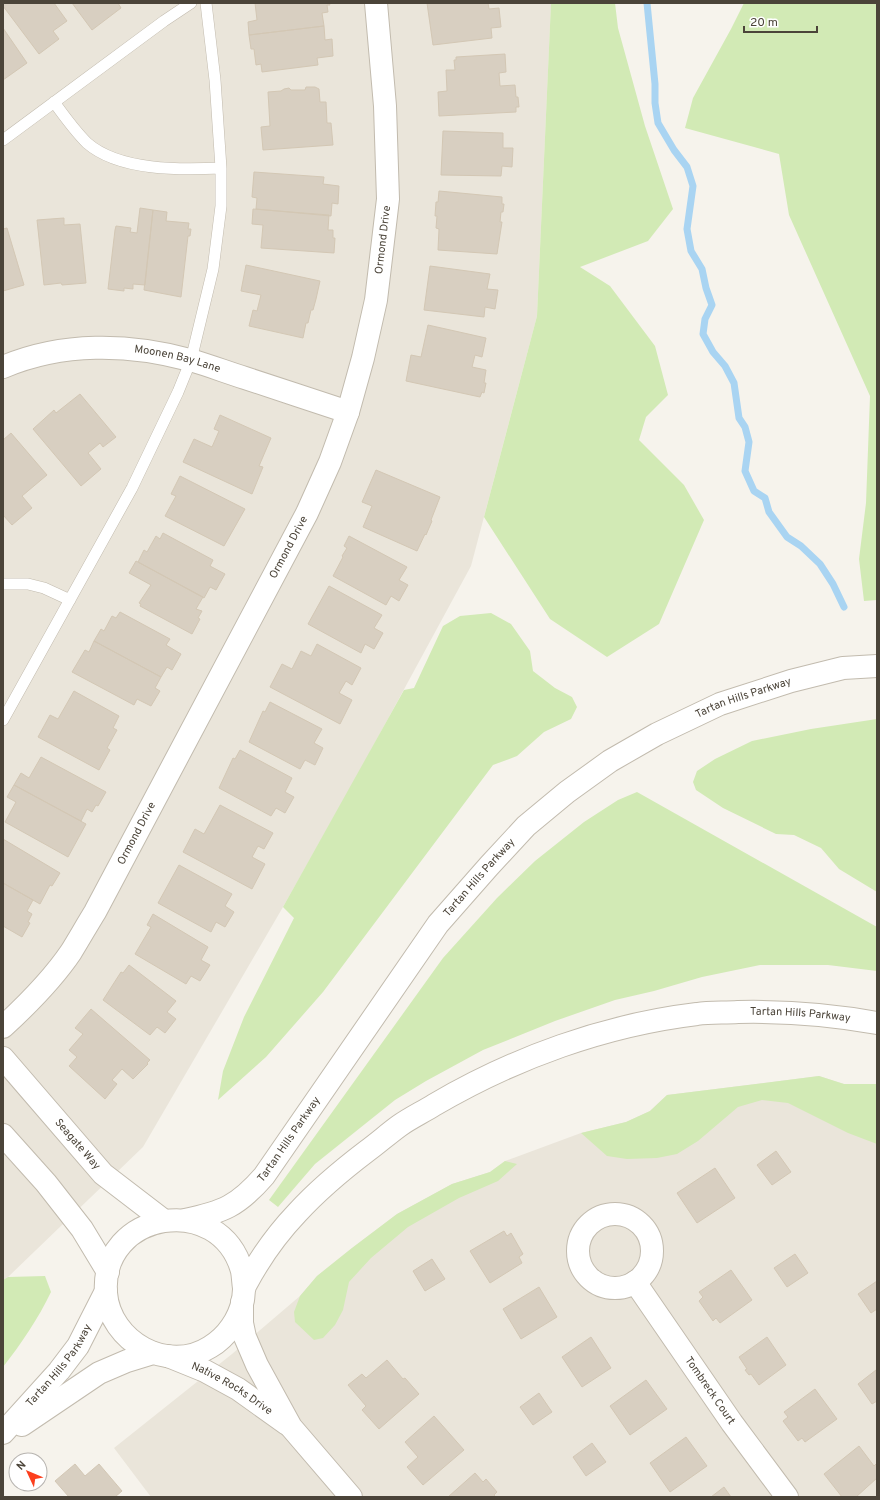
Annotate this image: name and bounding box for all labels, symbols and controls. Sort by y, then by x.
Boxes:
scale bar [744,8,817,34]
text: 20 m [750,15,778,31]
street label: Ormond Drive [372,205,394,275]
street label: Moonen Bay Lane [133,342,222,376]
street label: Ormond Drive [266,514,311,581]
street label: Tartan Hills Parkway [693,674,793,722]
street label: Ormond Drive [114,800,159,867]
street label: Tartan Hills Parkway [440,835,518,920]
street label: Tartan Hills Parkway [750,1005,852,1025]
street label: Tartan Hills Parkway [255,1094,324,1185]
street label: Seagate Way [52,1116,103,1173]
street label: Tartan Hills Parkway [23,1322,95,1410]
street label: Tombreck Court [682,1354,738,1427]
street label: Native Rocks Drive [189,1359,275,1418]
north arrow [8,1452,48,1492]
text: N [14,1458,29,1473]

